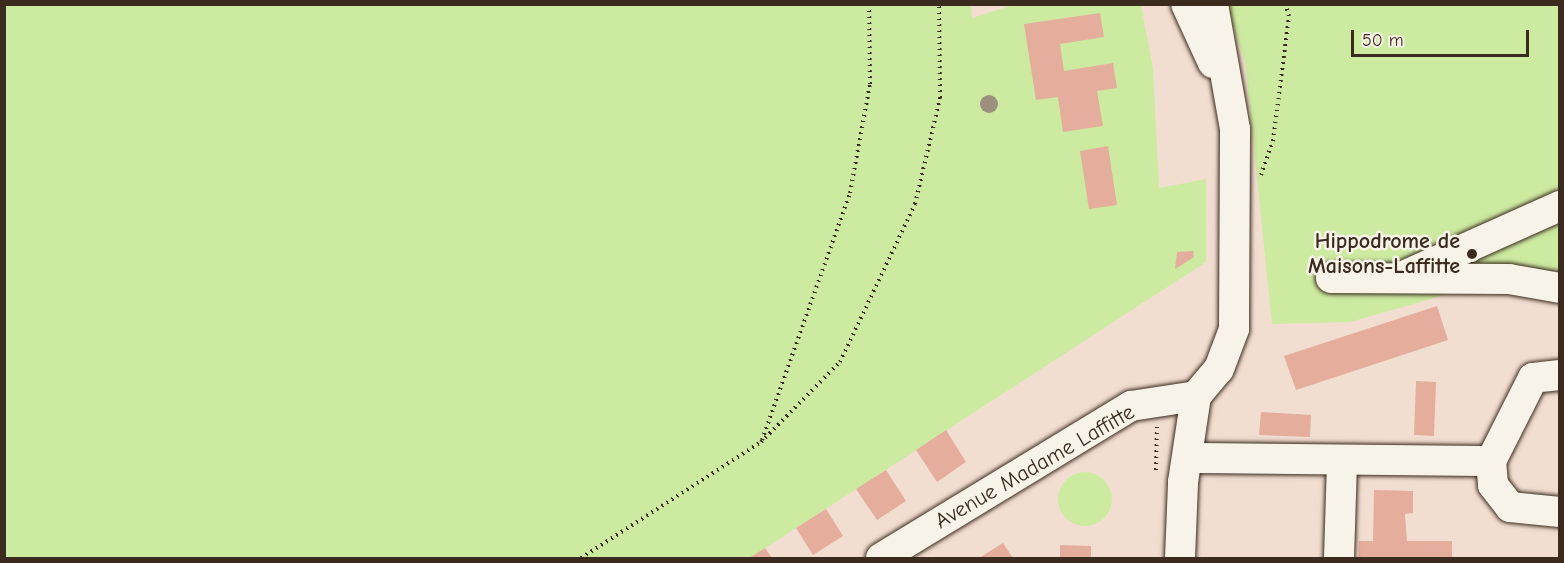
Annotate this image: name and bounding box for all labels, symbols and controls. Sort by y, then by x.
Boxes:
scale bar [1354,18,1532,56]
text: 50 m [1362,30,1404,51]
place label: Hippodrome de Maisons-Laffitte [1308,228,1460,280]
marker: Hippodrome de Maisons-Laffitte [1465,247,1479,261]
street label: Avenue Madame Laffitte [931,399,1139,535]

